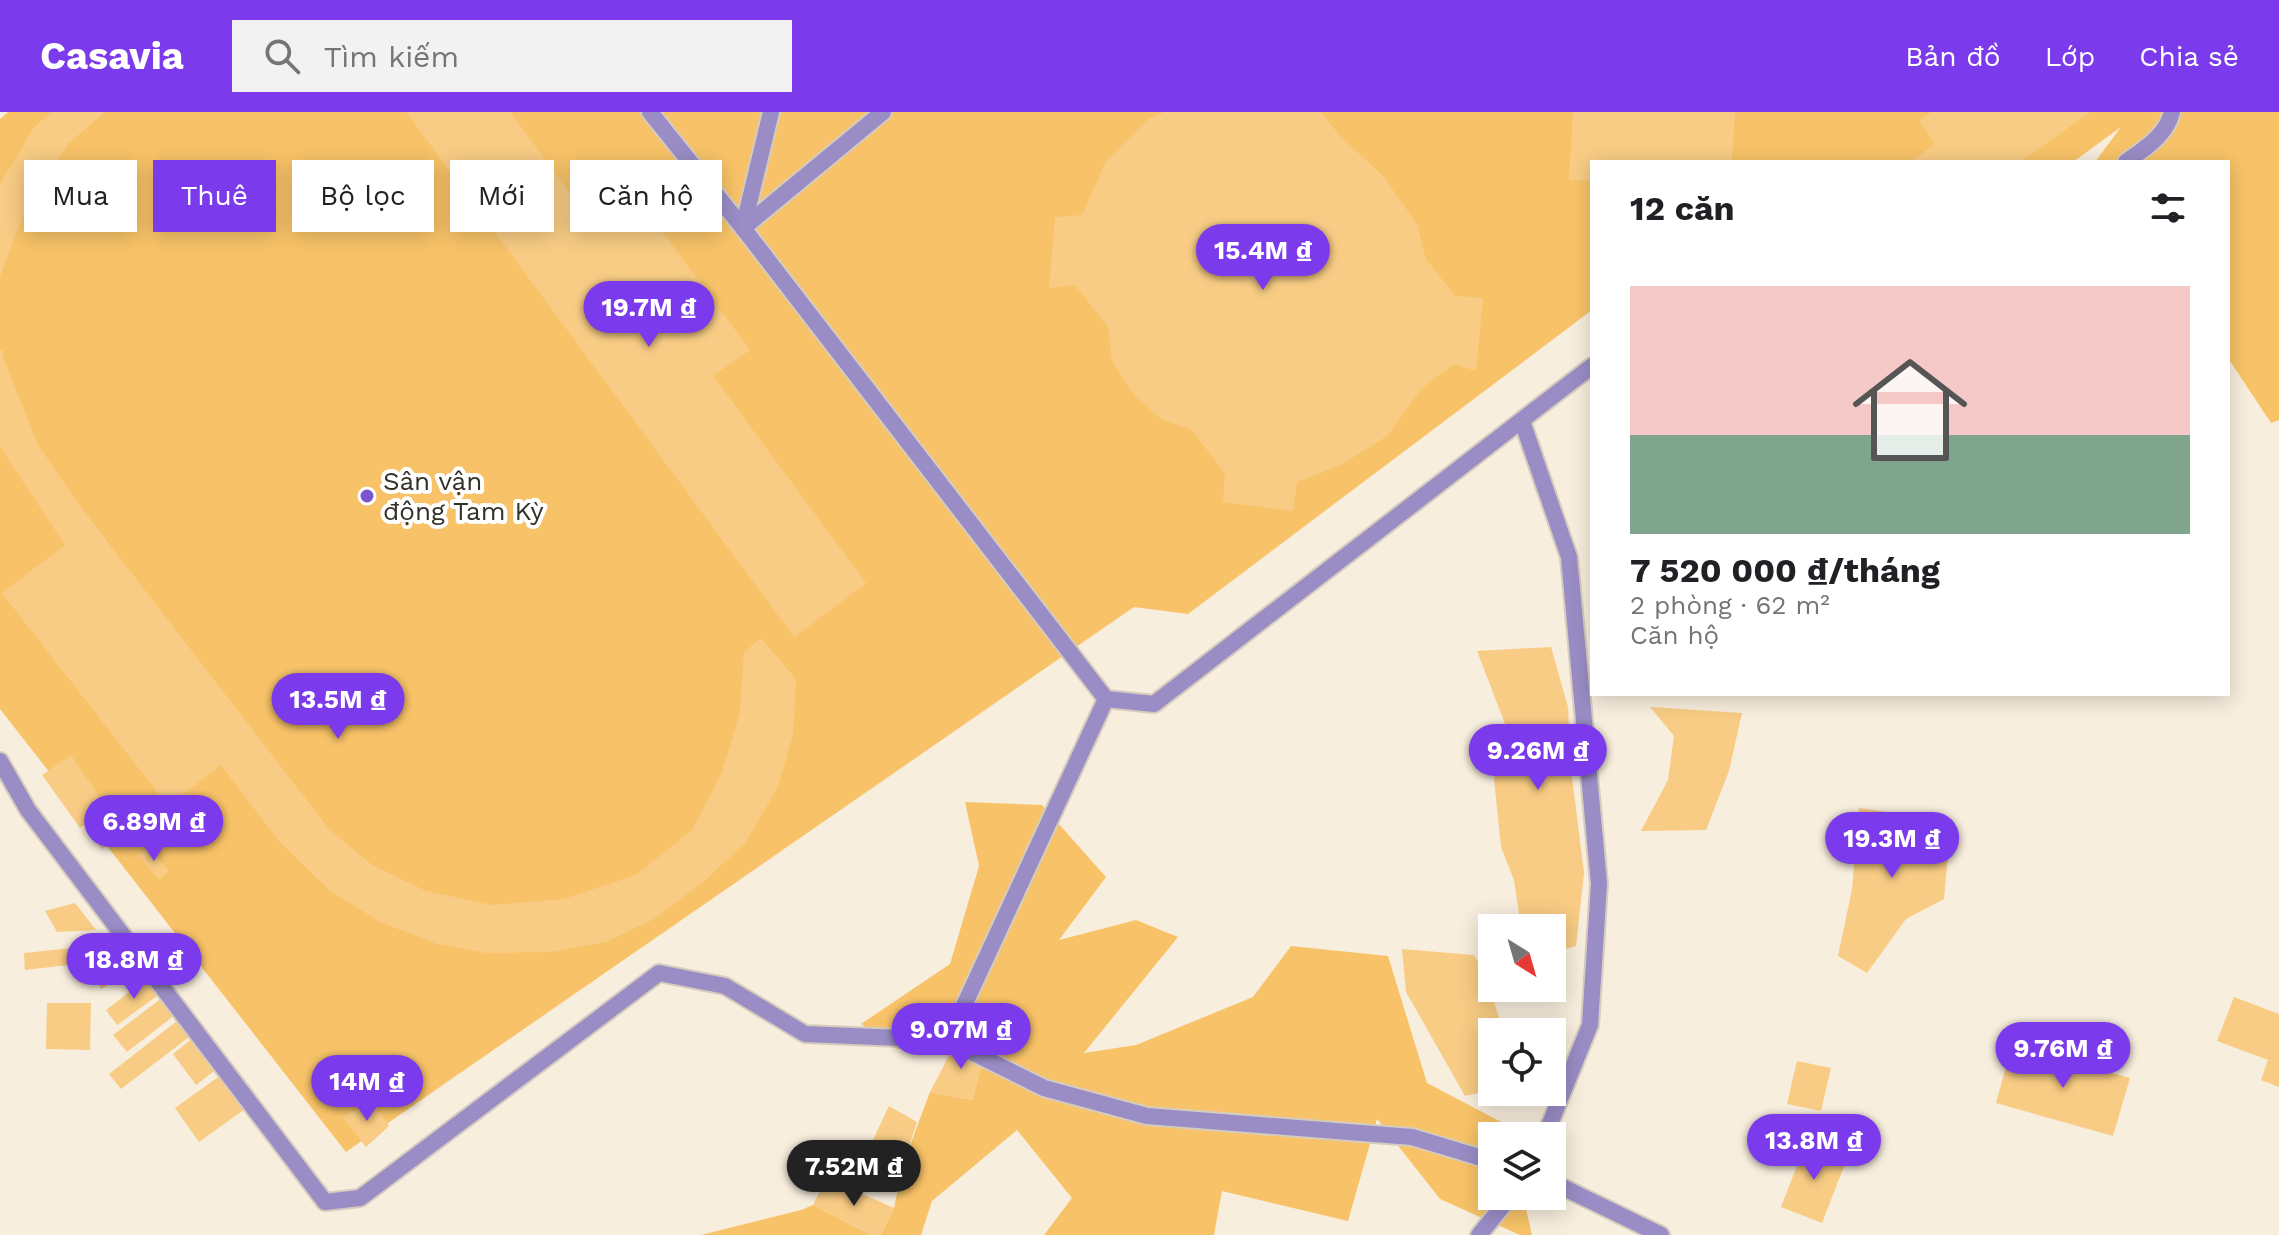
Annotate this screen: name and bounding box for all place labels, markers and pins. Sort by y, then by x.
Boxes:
pin: 15.4M ₫ [1189,224,1337,292]
pin: 19.7M ₫ [575,281,723,349]
place label: Sân vận động Tam Kỳ [383,466,544,526]
marker: Sân vận động Tam Kỳ [358,487,376,505]
pin: 13.5M ₫ [264,673,412,741]
pin: 9.26M ₫ [1464,724,1612,792]
pin: 6.89M ₫ [80,795,228,863]
pin: 19.3M ₫ [1818,812,1966,880]
pin: 18.8M ₫ [60,933,208,1001]
pin: 9.07M ₫ [887,1003,1035,1071]
pin: 9.76M ₫ [1989,1022,2137,1090]
pin: 14M ₫ [311,1055,423,1123]
pin: 13.8M ₫ [1740,1114,1888,1182]
pin: 7.52M ₫ [780,1140,928,1208]

